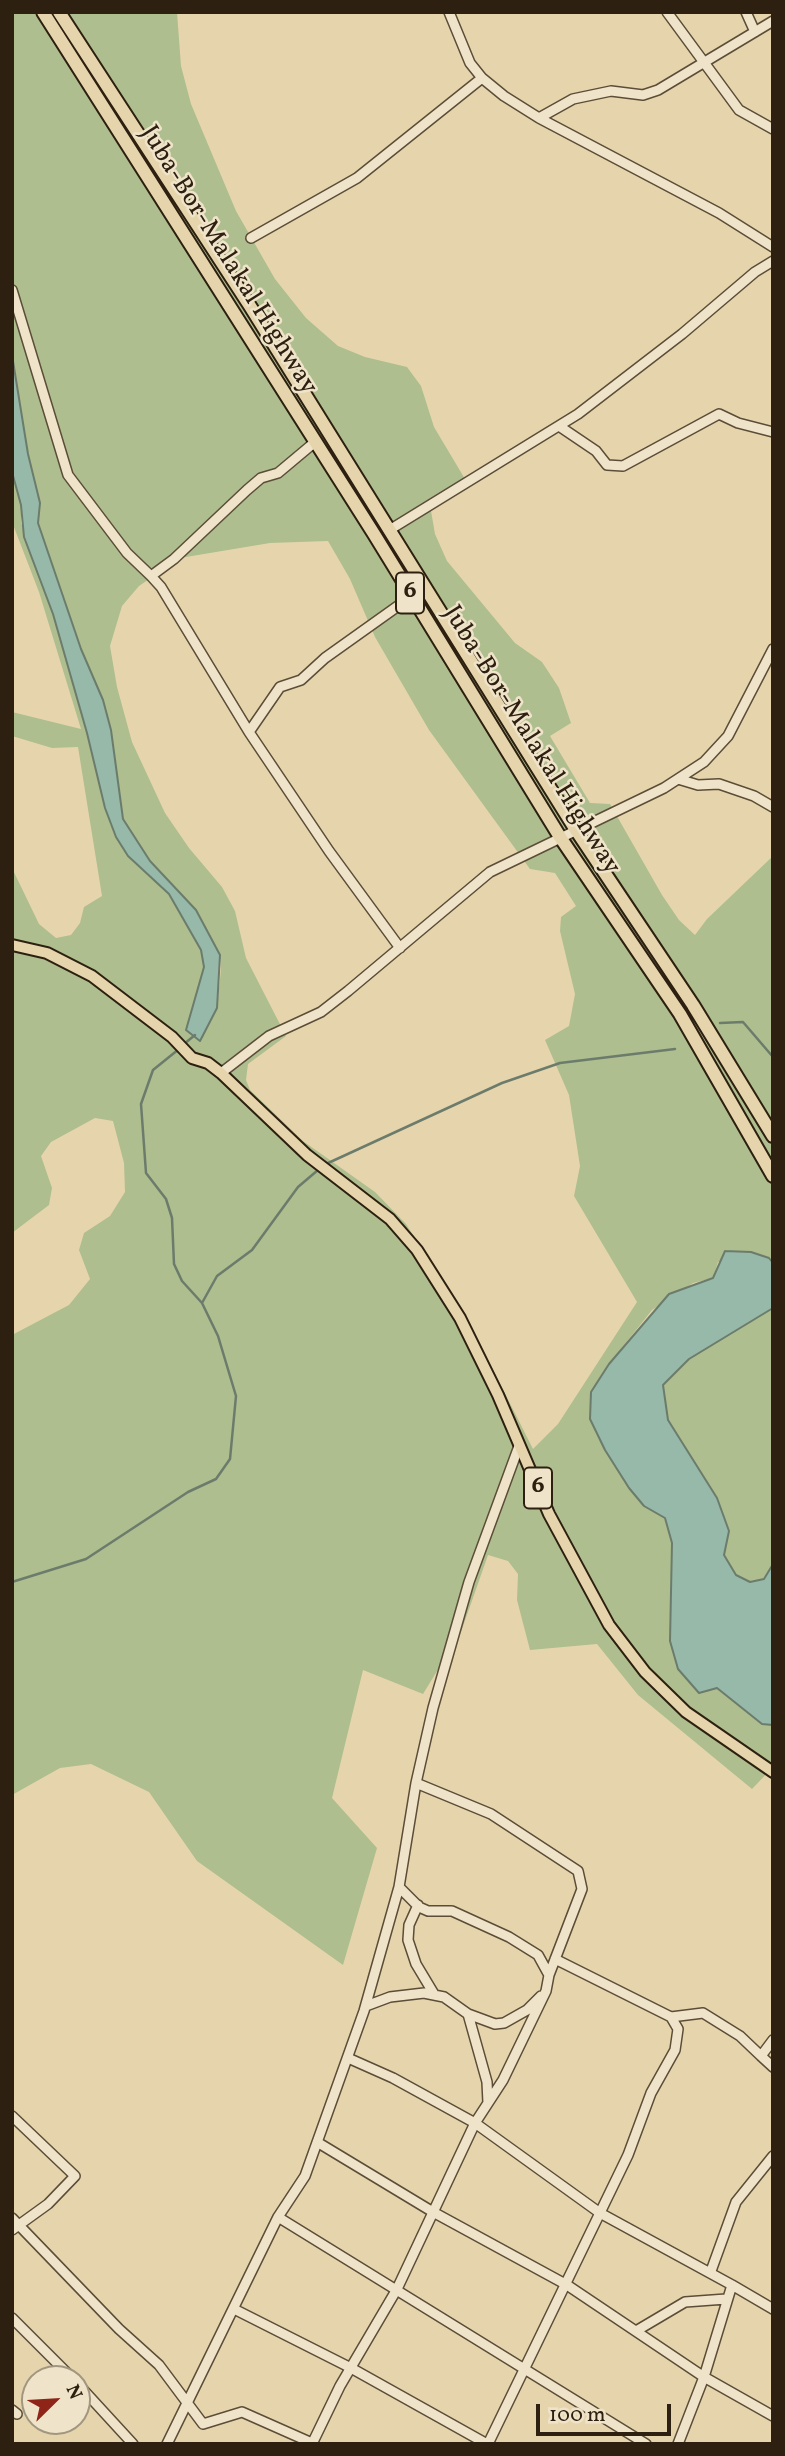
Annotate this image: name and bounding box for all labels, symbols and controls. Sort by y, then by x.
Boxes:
street label: Juba-Bor-Malakal Highway [131,121,323,401]
road number: 6 [396,572,424,614]
street label: Juba-Bor-Malakal Highway [434,601,626,881]
road number: 6 [524,1468,552,1508]
north arrow [21,2365,91,2435]
text: N [59,2381,88,2404]
scale bar [540,2390,675,2434]
text: 100 m [549,2401,606,2430]

